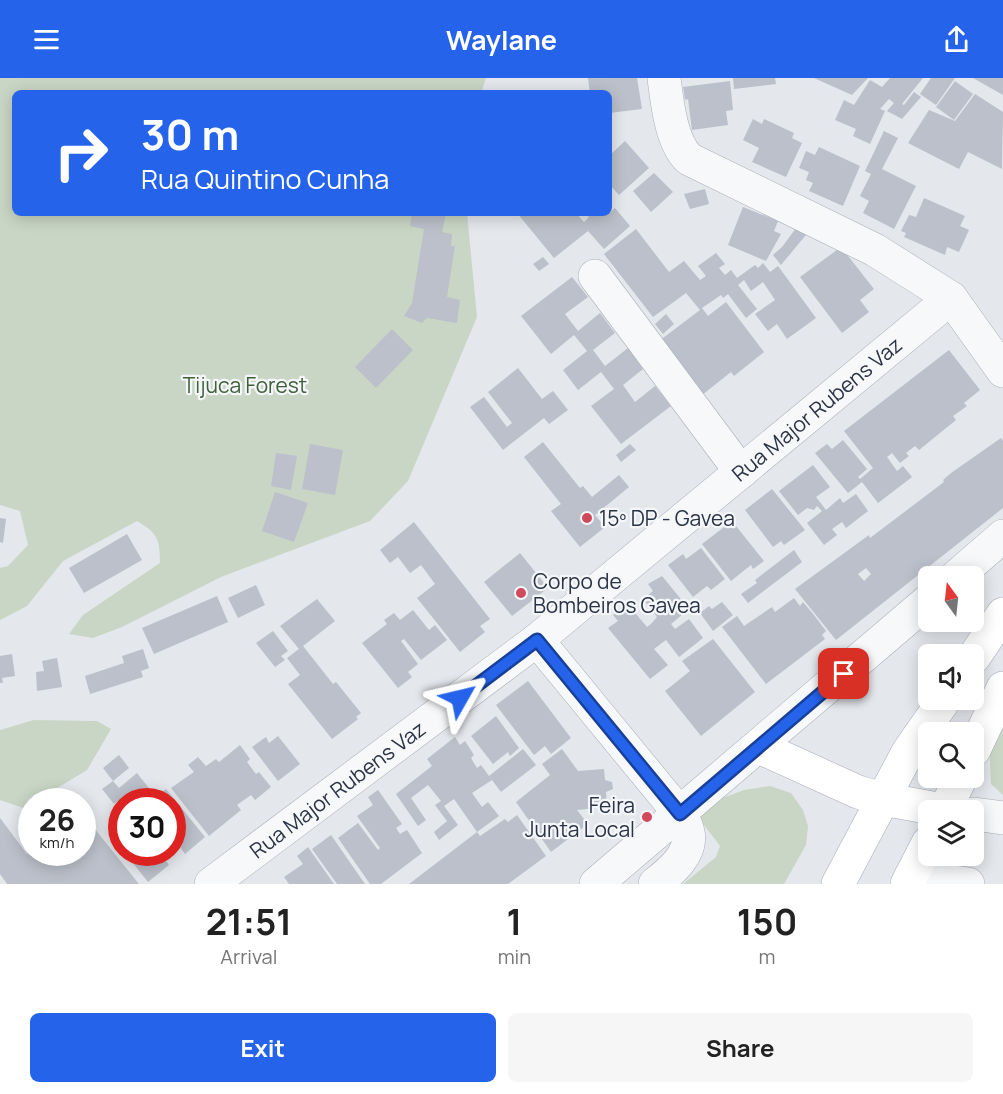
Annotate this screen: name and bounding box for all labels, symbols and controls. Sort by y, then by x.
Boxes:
text: Waylane [446,21,557,58]
icon: menu [30,23,63,56]
icon: share [940,23,973,56]
text: 30 m [141,105,239,163]
icon: right [42,114,120,192]
text: Rua Quintino Cunha [141,160,389,197]
street label: Rua Major Rubens Vaz [726,330,908,487]
park label: Tijuca Forest [183,371,307,399]
place label: 15º DP - Gavea [599,504,735,532]
marker: 15º DP - Gavea [580,511,594,525]
north arrow [918,566,984,632]
map controls [918,566,984,866]
place label: Corpo de Bombeiros Gavea [533,567,701,619]
marker: Corpo de Bombeiros Gavea [514,586,528,600]
button: sound [918,644,984,710]
pin [818,648,869,699]
icon: arrive [827,657,860,690]
position arrow [428,666,492,730]
street label: Rua Major Rubens Vaz [244,714,431,864]
button: search [918,722,984,788]
speed limit sign: 30 [108,788,186,866]
place label: Feira Junta Local [525,791,635,843]
text: 26 [39,799,75,840]
button: layers [918,800,984,866]
marker: Feira Junta Local [640,810,654,824]
text: km/h [40,832,74,853]
text: 21:51 [206,897,292,946]
text: 1 [507,897,522,946]
text: 150 [737,897,797,946]
text: Arrival [220,943,277,970]
text: min [498,943,531,970]
text: m [759,943,776,970]
button: Exit [30,1013,496,1082]
button: Share [508,1013,973,1082]

